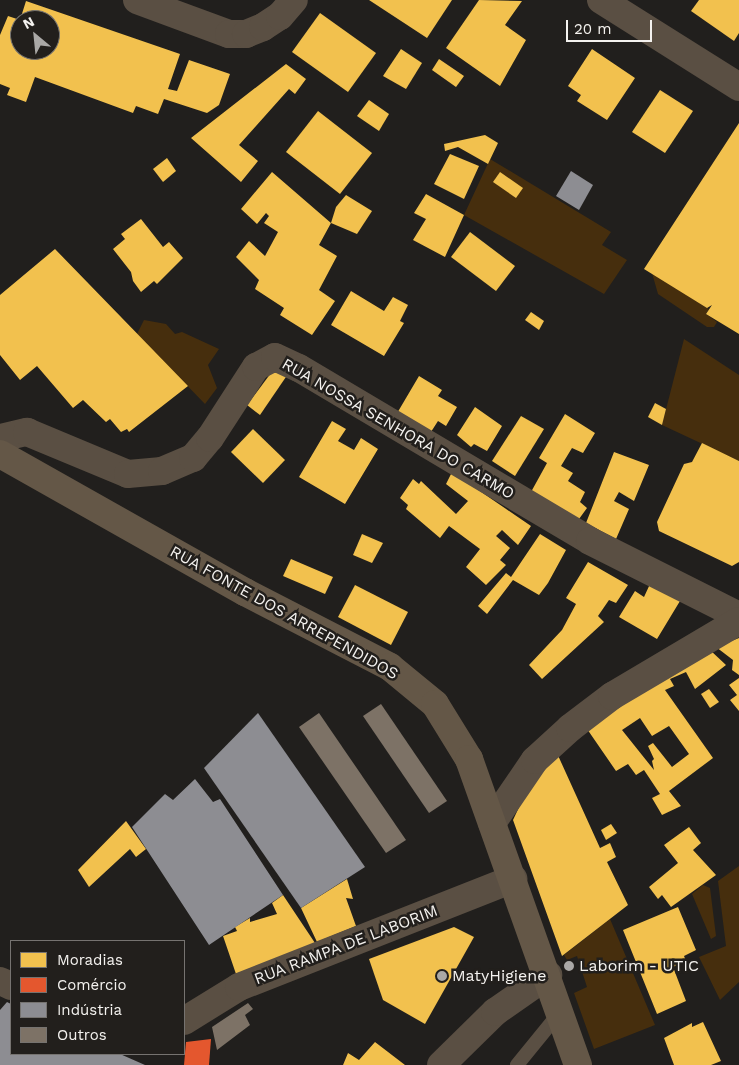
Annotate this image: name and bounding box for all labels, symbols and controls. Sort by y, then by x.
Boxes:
north arrow [10,10,60,60]
scale bar [569,10,655,42]
text: N [20,13,37,32]
text: 20 m [574,20,612,38]
street label: RUA NOSSA SENHORA DO CARMO [278,354,518,504]
street label: RUA FONTE DOS ARREPENDIDOS [166,542,402,684]
street label: RUA RAMPA DE LABORIM [251,901,441,989]
legend [10,940,185,1055]
text: Moradias [57,951,123,969]
place label: Laborim - UTIC [579,956,699,976]
marker: Laborim - UTIC [563,960,575,972]
place label: MatyHigiene [452,966,546,986]
marker: MatyHigiene [436,970,448,982]
text: Comércio [57,976,127,994]
text: Indústria [57,1001,122,1019]
text: Outros [57,1026,107,1044]

